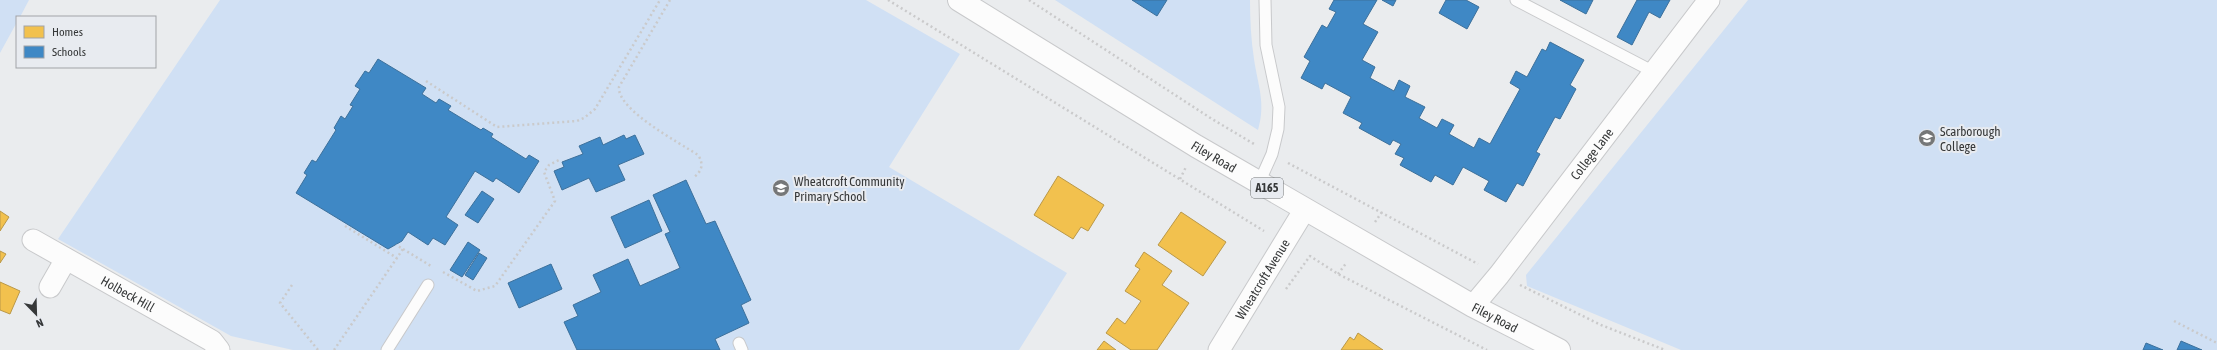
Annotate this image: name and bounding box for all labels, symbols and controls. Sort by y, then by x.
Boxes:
legend [16,16,156,68]
text: Homes [52,25,83,39]
text: Schools [52,45,86,59]
place label: Scarborough College [1940,124,2001,154]
street label: College Lane [1567,125,1616,183]
school or university icon: Scarborough College [1917,128,1937,148]
street label: Filey Road [1189,137,1239,175]
place label: Wheatcroft Community Primary School [794,174,905,204]
school or university icon: Wheatcroft Community Primary School [771,178,791,198]
road number: A165 [1251,178,1283,198]
street label: Wheatcroft Avenue [1232,236,1292,322]
street label: Holbeck Hill [99,273,158,315]
north arrow [16,294,56,334]
street label: Filey Road [1470,299,1520,335]
text: N [35,316,45,330]

